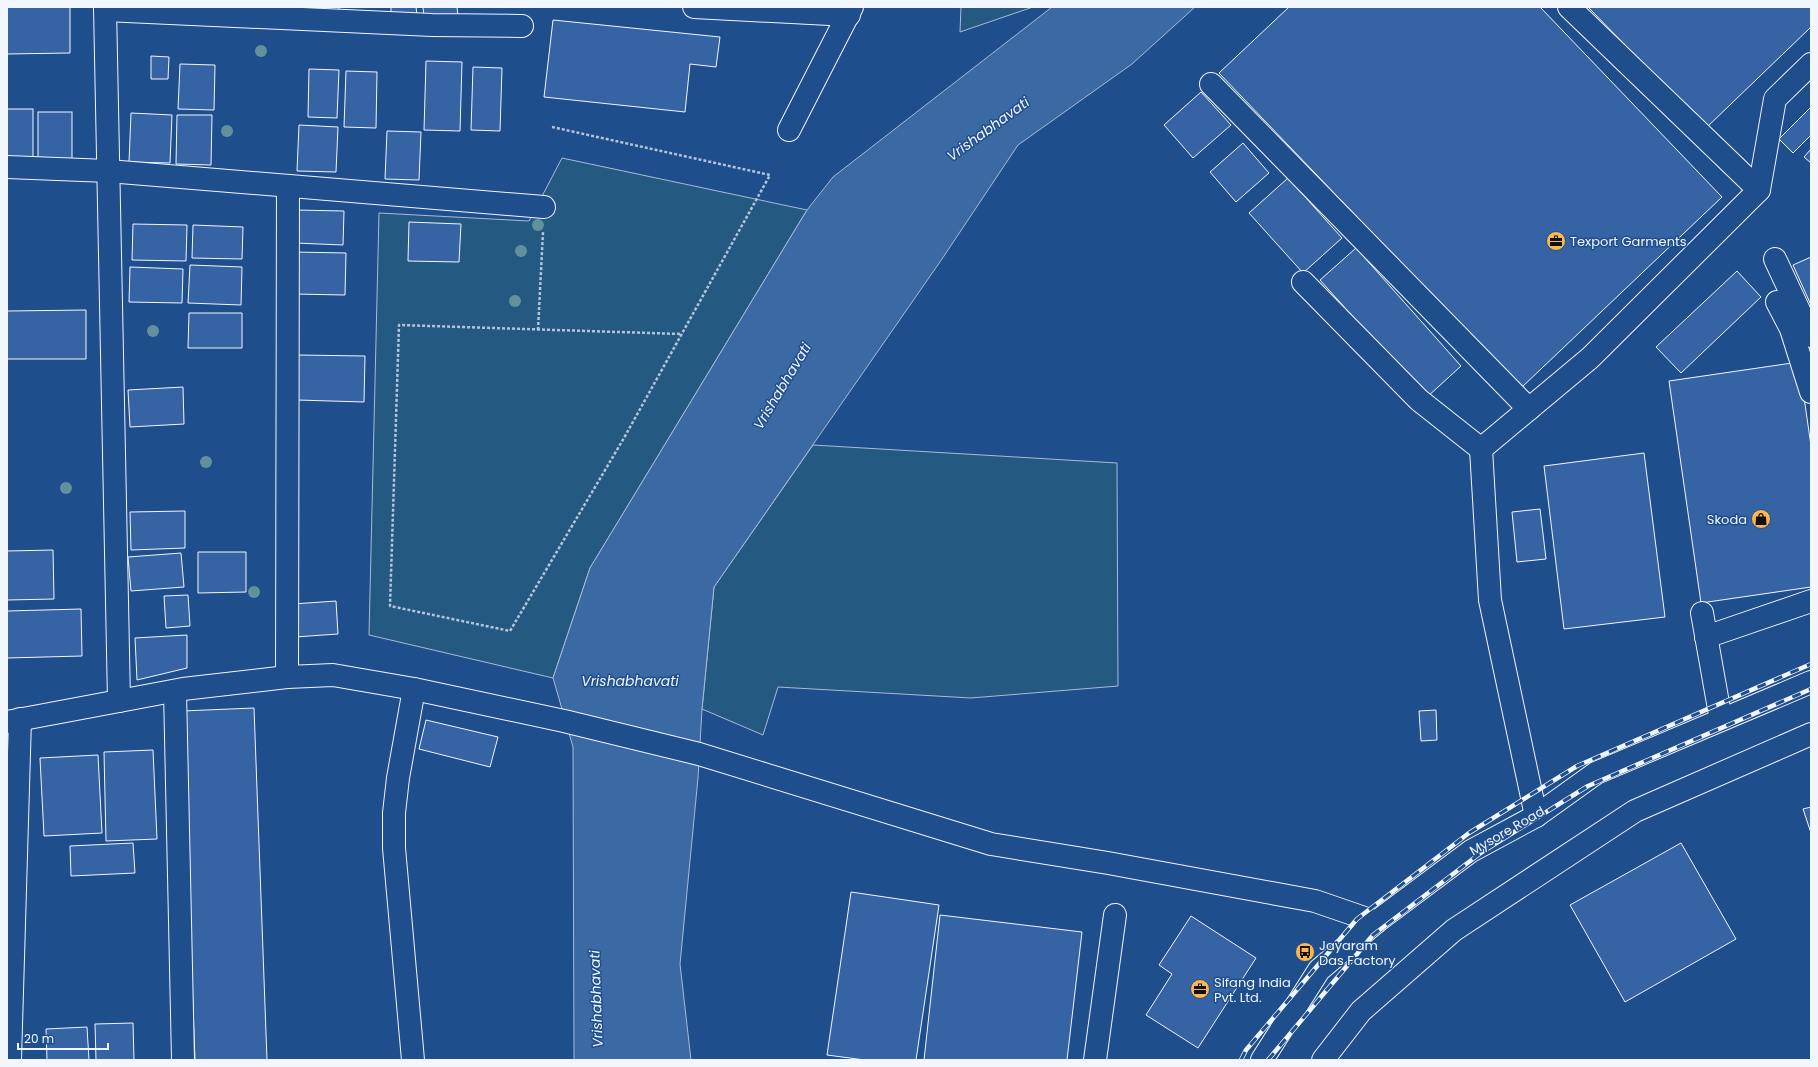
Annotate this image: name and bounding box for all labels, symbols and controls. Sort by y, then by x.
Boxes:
water label: Vrishabhavati [943,92,1034,166]
office icon: Texport Garments [1545,230,1567,252]
place label: Texport Garments [1570,232,1687,251]
water label: Vrishabhavati [748,339,816,433]
shop icon: Skoda [1750,508,1772,530]
place label: Skoda [1707,510,1747,529]
water label: Vrishabhavati [581,671,679,691]
street label: Mysore Road [1466,802,1548,860]
place label: Jayaram Das Factory [1319,936,1396,970]
bus stop icon: Jayaram Das Factory [1294,941,1316,963]
water label: Vrishabhavati [584,949,608,1048]
place label: Sifang India Pvt. Ltd. [1214,973,1291,1007]
office icon: Sifang India Pvt. Ltd. [1189,978,1211,1000]
scale bar [18,1025,108,1051]
text: 20 m [24,1030,54,1047]

